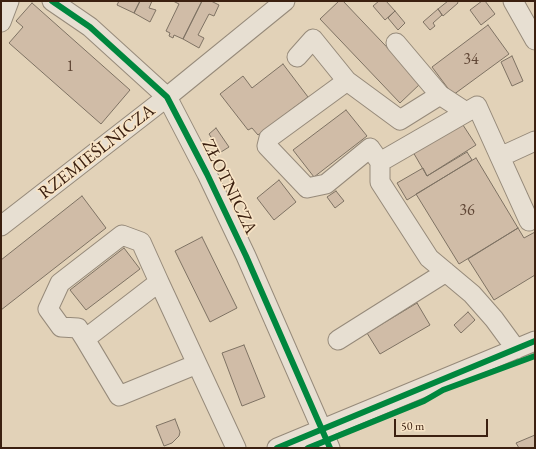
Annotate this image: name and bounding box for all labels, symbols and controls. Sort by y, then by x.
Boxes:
house number: 34 [463,50,479,70]
house number: 1 [66,57,74,77]
street label: RZEMIEŚLNICZA [35,100,159,204]
street label: ZŁOTNICZA [197,136,261,238]
house number: 36 [459,201,475,221]
scale bar [396,411,490,437]
text: 50 m [401,418,424,434]

